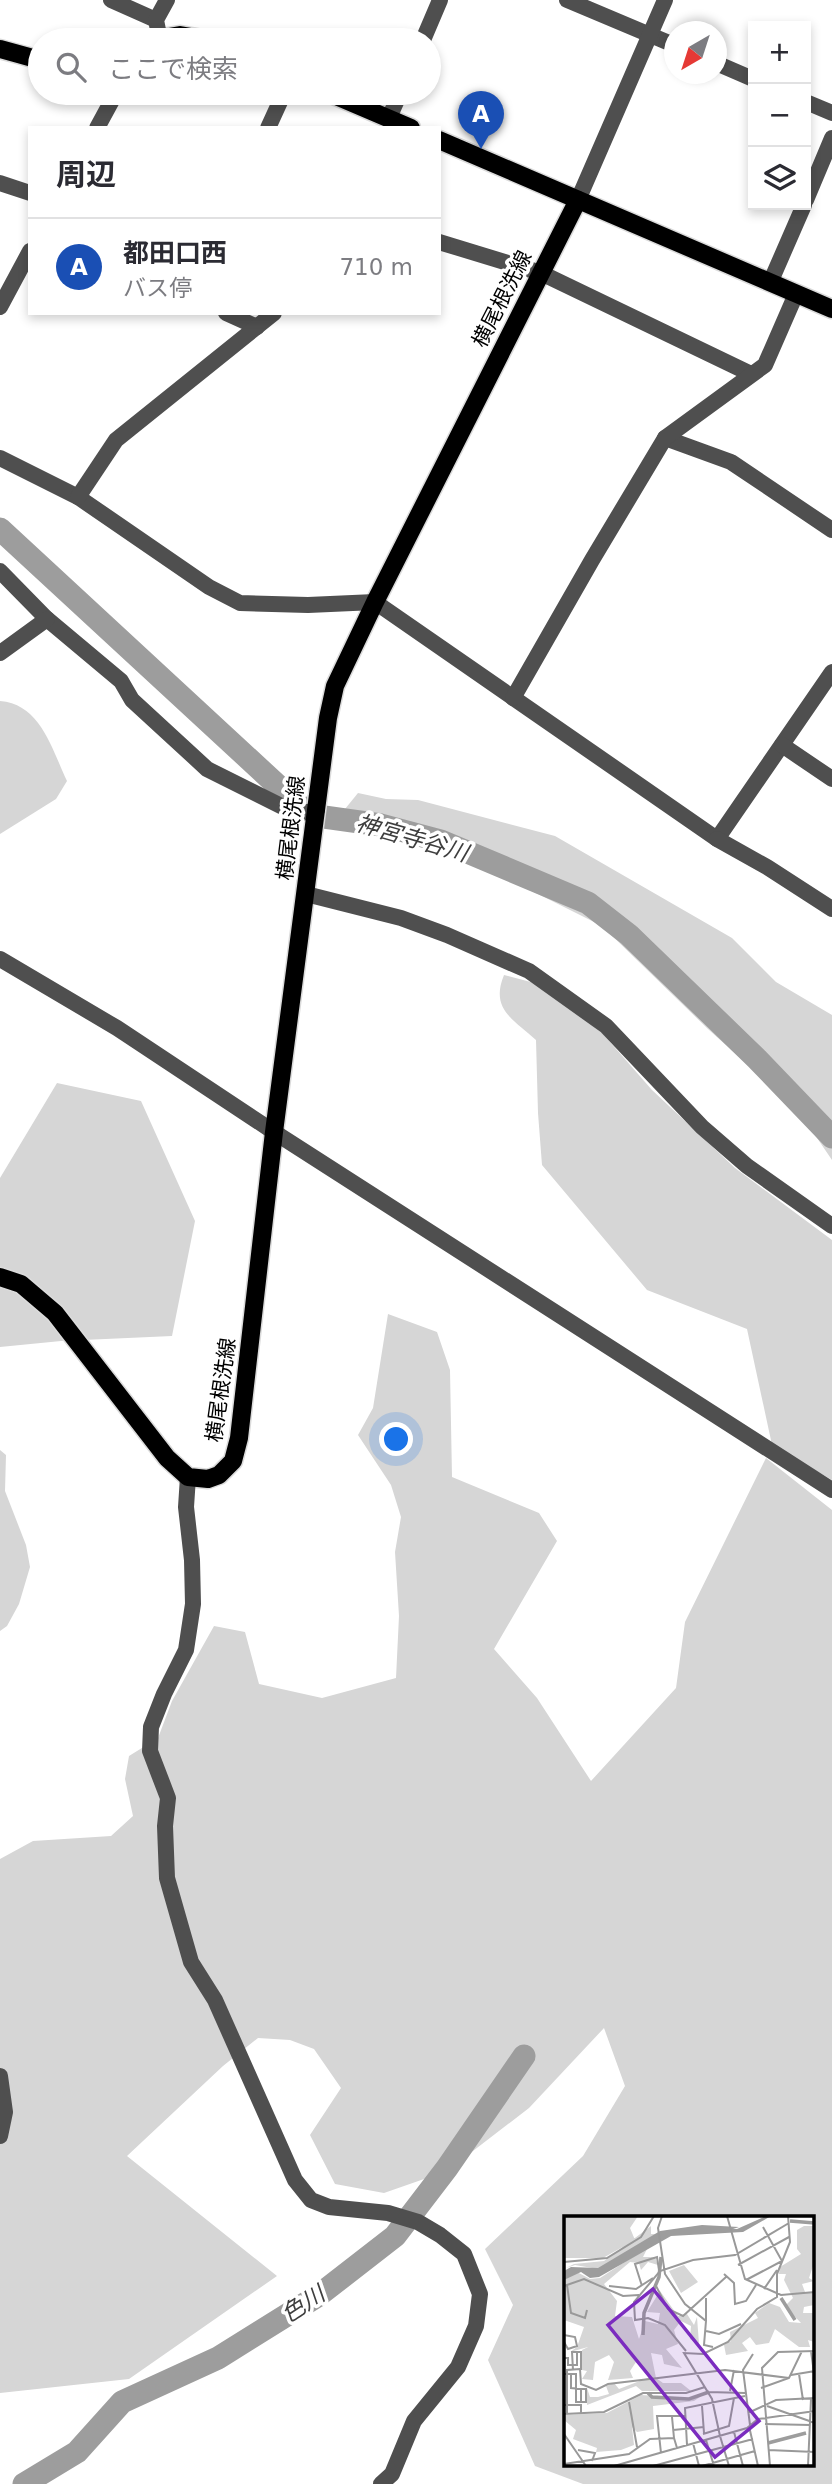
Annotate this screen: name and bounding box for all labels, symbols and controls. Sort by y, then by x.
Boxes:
north arrow [664,21,727,84]
map controls [748,21,811,210]
button: + [748,21,811,84]
search box [28,28,441,105]
icon: search [52,48,90,86]
text: ここで検索 [108,54,238,84]
button: − [748,84,811,147]
pin: A [458,91,504,149]
button: layers [748,147,811,210]
text: 周辺 [56,157,116,192]
text: 都田口西 [123,238,227,268]
street label: 横尾根洗線 [467,247,537,351]
text: A [70,254,88,280]
text: 710 m [339,254,413,280]
text: バス停 [123,275,192,301]
street label: 横尾根洗線 [273,774,309,882]
water label: 神宮寺谷川 [353,810,474,867]
street label: 横尾根洗線 [202,1336,240,1444]
your location [379,1422,413,1456]
inset map [564,2216,814,2466]
water label: 色川 [277,2279,332,2327]

